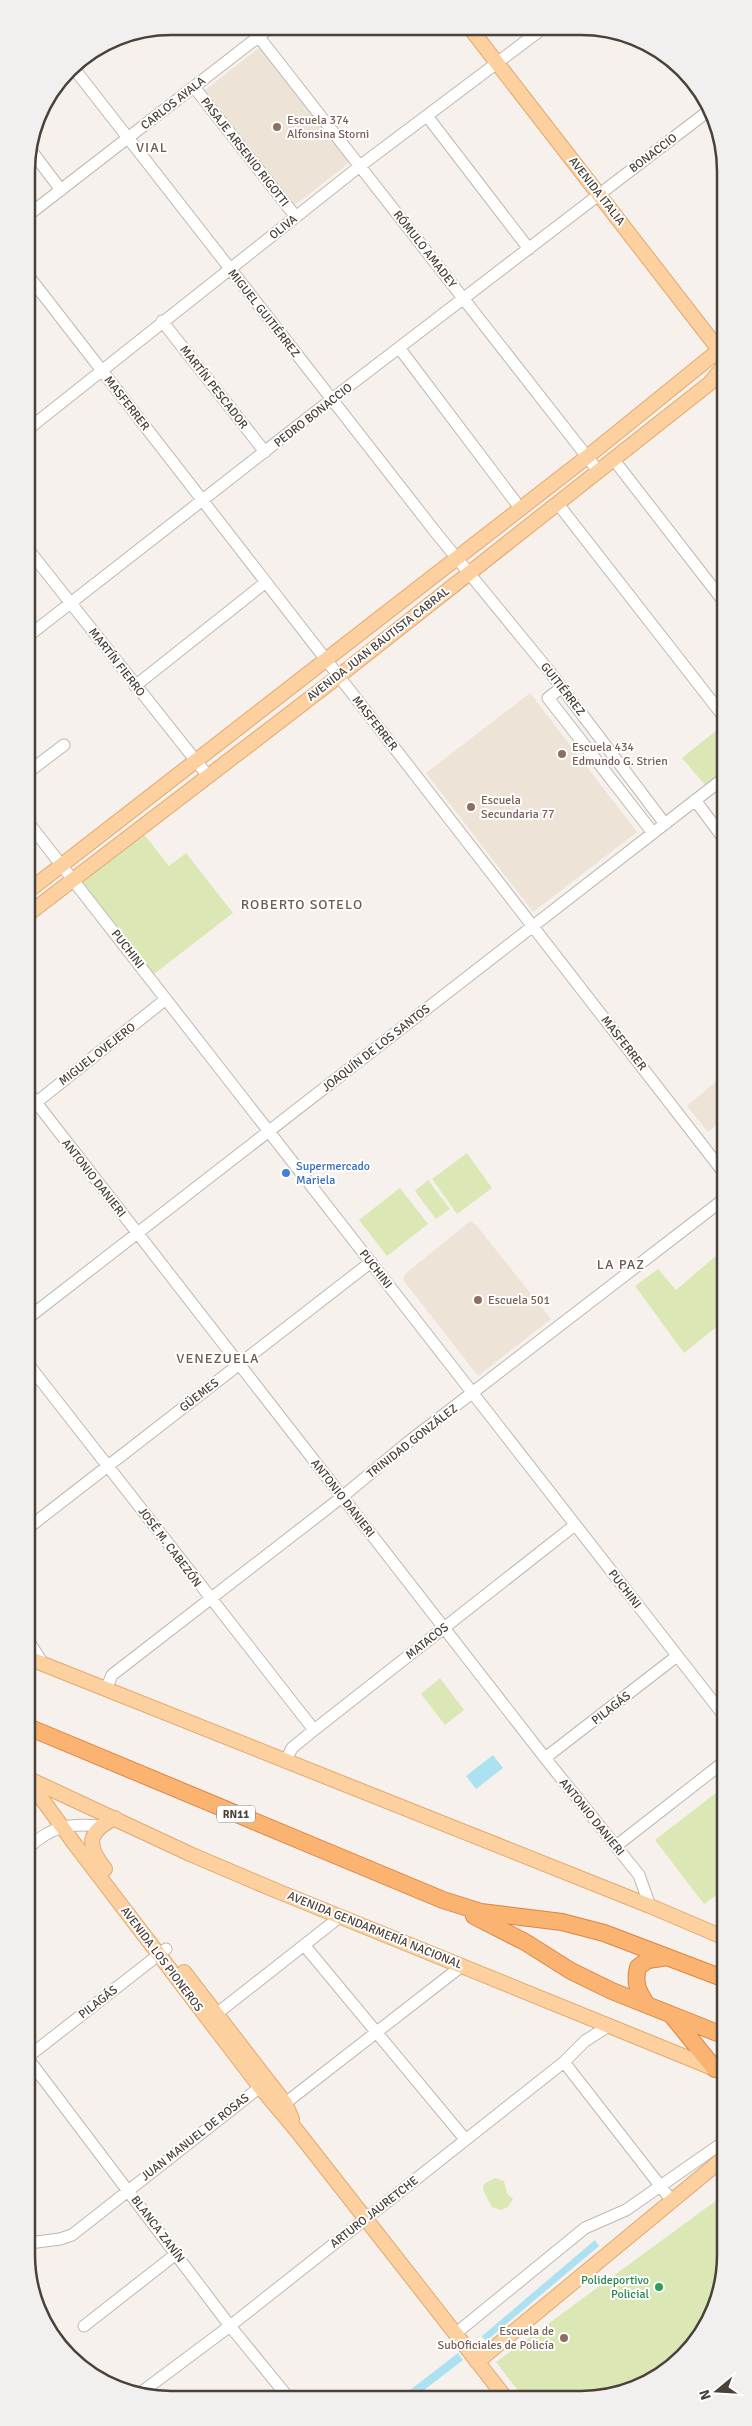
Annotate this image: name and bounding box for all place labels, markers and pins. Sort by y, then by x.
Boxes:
place label: Escuela 374 Alfonsina Storni [287,113,369,142]
marker: Escuela 374 Alfonsina Storni [271,121,283,133]
place label: Escuela 434 Edmundo G. Strien [572,740,668,769]
marker: Escuela 434 Edmundo G. Strien [556,748,568,760]
place label: Escuela Secundaria 77 [481,793,554,822]
marker: Escuela Secundaria 77 [465,801,477,813]
place label: Supermercado Mariela [296,1159,370,1188]
marker: Supermercado Mariela [280,1167,292,1179]
place label: Escuela 501 [488,1293,550,1308]
marker: Escuela 501 [472,1294,484,1306]
place label: Polideportivo Policial [581,2273,649,2302]
marker: Polideportivo Policial [653,2281,665,2293]
place label: Escuela de SubOficiales de Policía [438,2324,554,2353]
marker: Escuela de SubOficiales de Policía [558,2332,570,2344]

